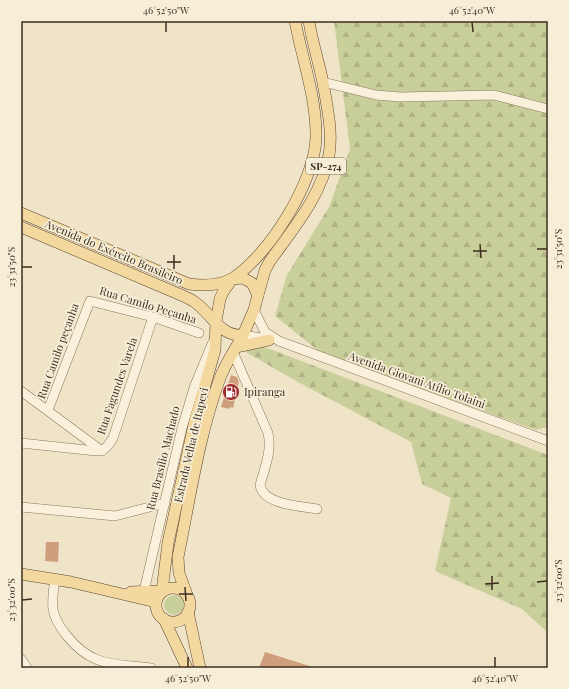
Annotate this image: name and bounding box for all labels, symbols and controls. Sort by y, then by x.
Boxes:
text: 46°52'50"W [143,3,190,17]
text: 46°52'40"W [449,3,496,17]
road number: SP-274 [306,158,346,174]
street label: Avenida do Exército Brasileiro [42,215,186,288]
text: 23°31'50"S [551,229,565,269]
text: 23°31'50"S [4,247,18,287]
street label: Rua Camilo Peçanha [98,283,199,327]
street label: Rua Camilo peçanha [33,300,82,401]
street label: Rua Fagundes Varela [93,335,140,436]
street label: Avenida Giovani Atílio Tolaini [346,347,488,411]
fuel station icon: Ipiranga [221,382,241,402]
place label: Ipiranga [244,384,286,399]
street label: Estrada Velha de Itapevi [170,386,211,504]
street label: Rua Brasílio Machado [142,404,183,511]
text: 23°32'00"S [551,559,565,603]
text: 23°32'00"S [4,578,18,622]
text: 46°52'50"W [165,671,212,685]
text: 46°52'40"W [472,671,519,685]

